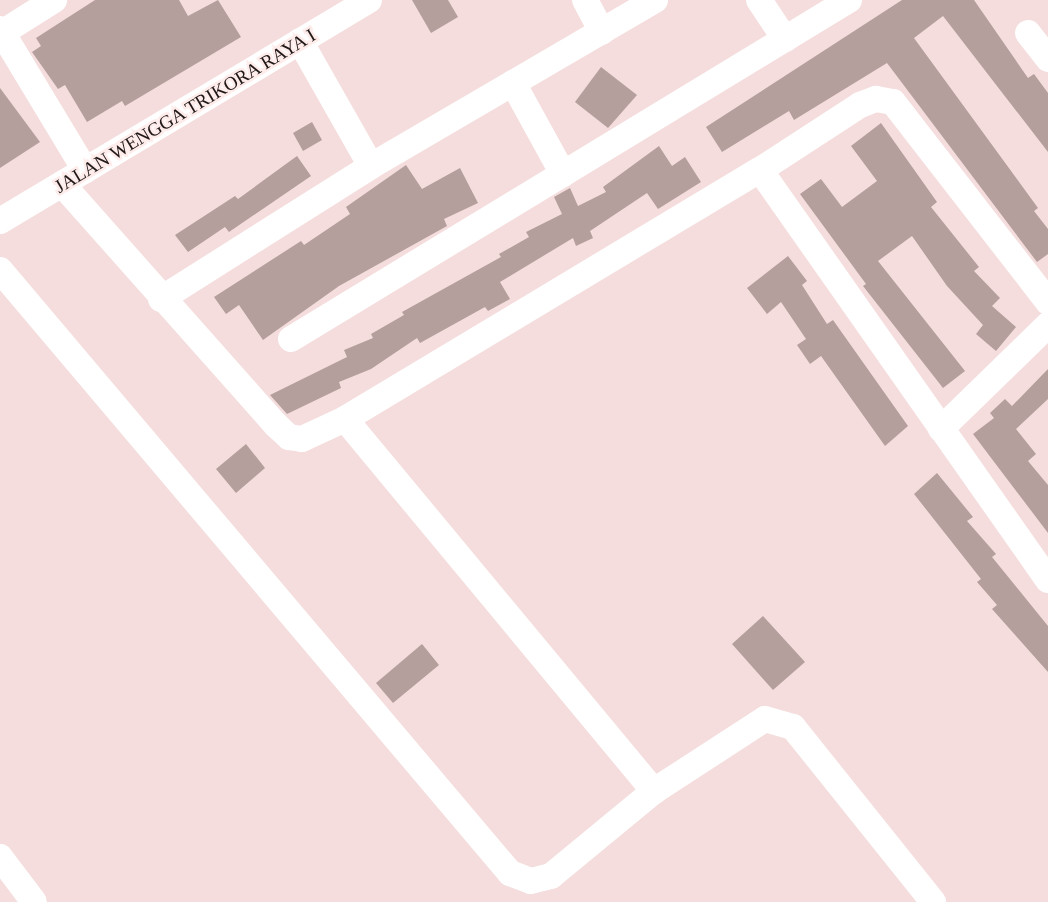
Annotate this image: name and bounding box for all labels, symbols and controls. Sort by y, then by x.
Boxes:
street label: JALAN WENGGA TRIKORA RAYA I [49,23,321,199]

